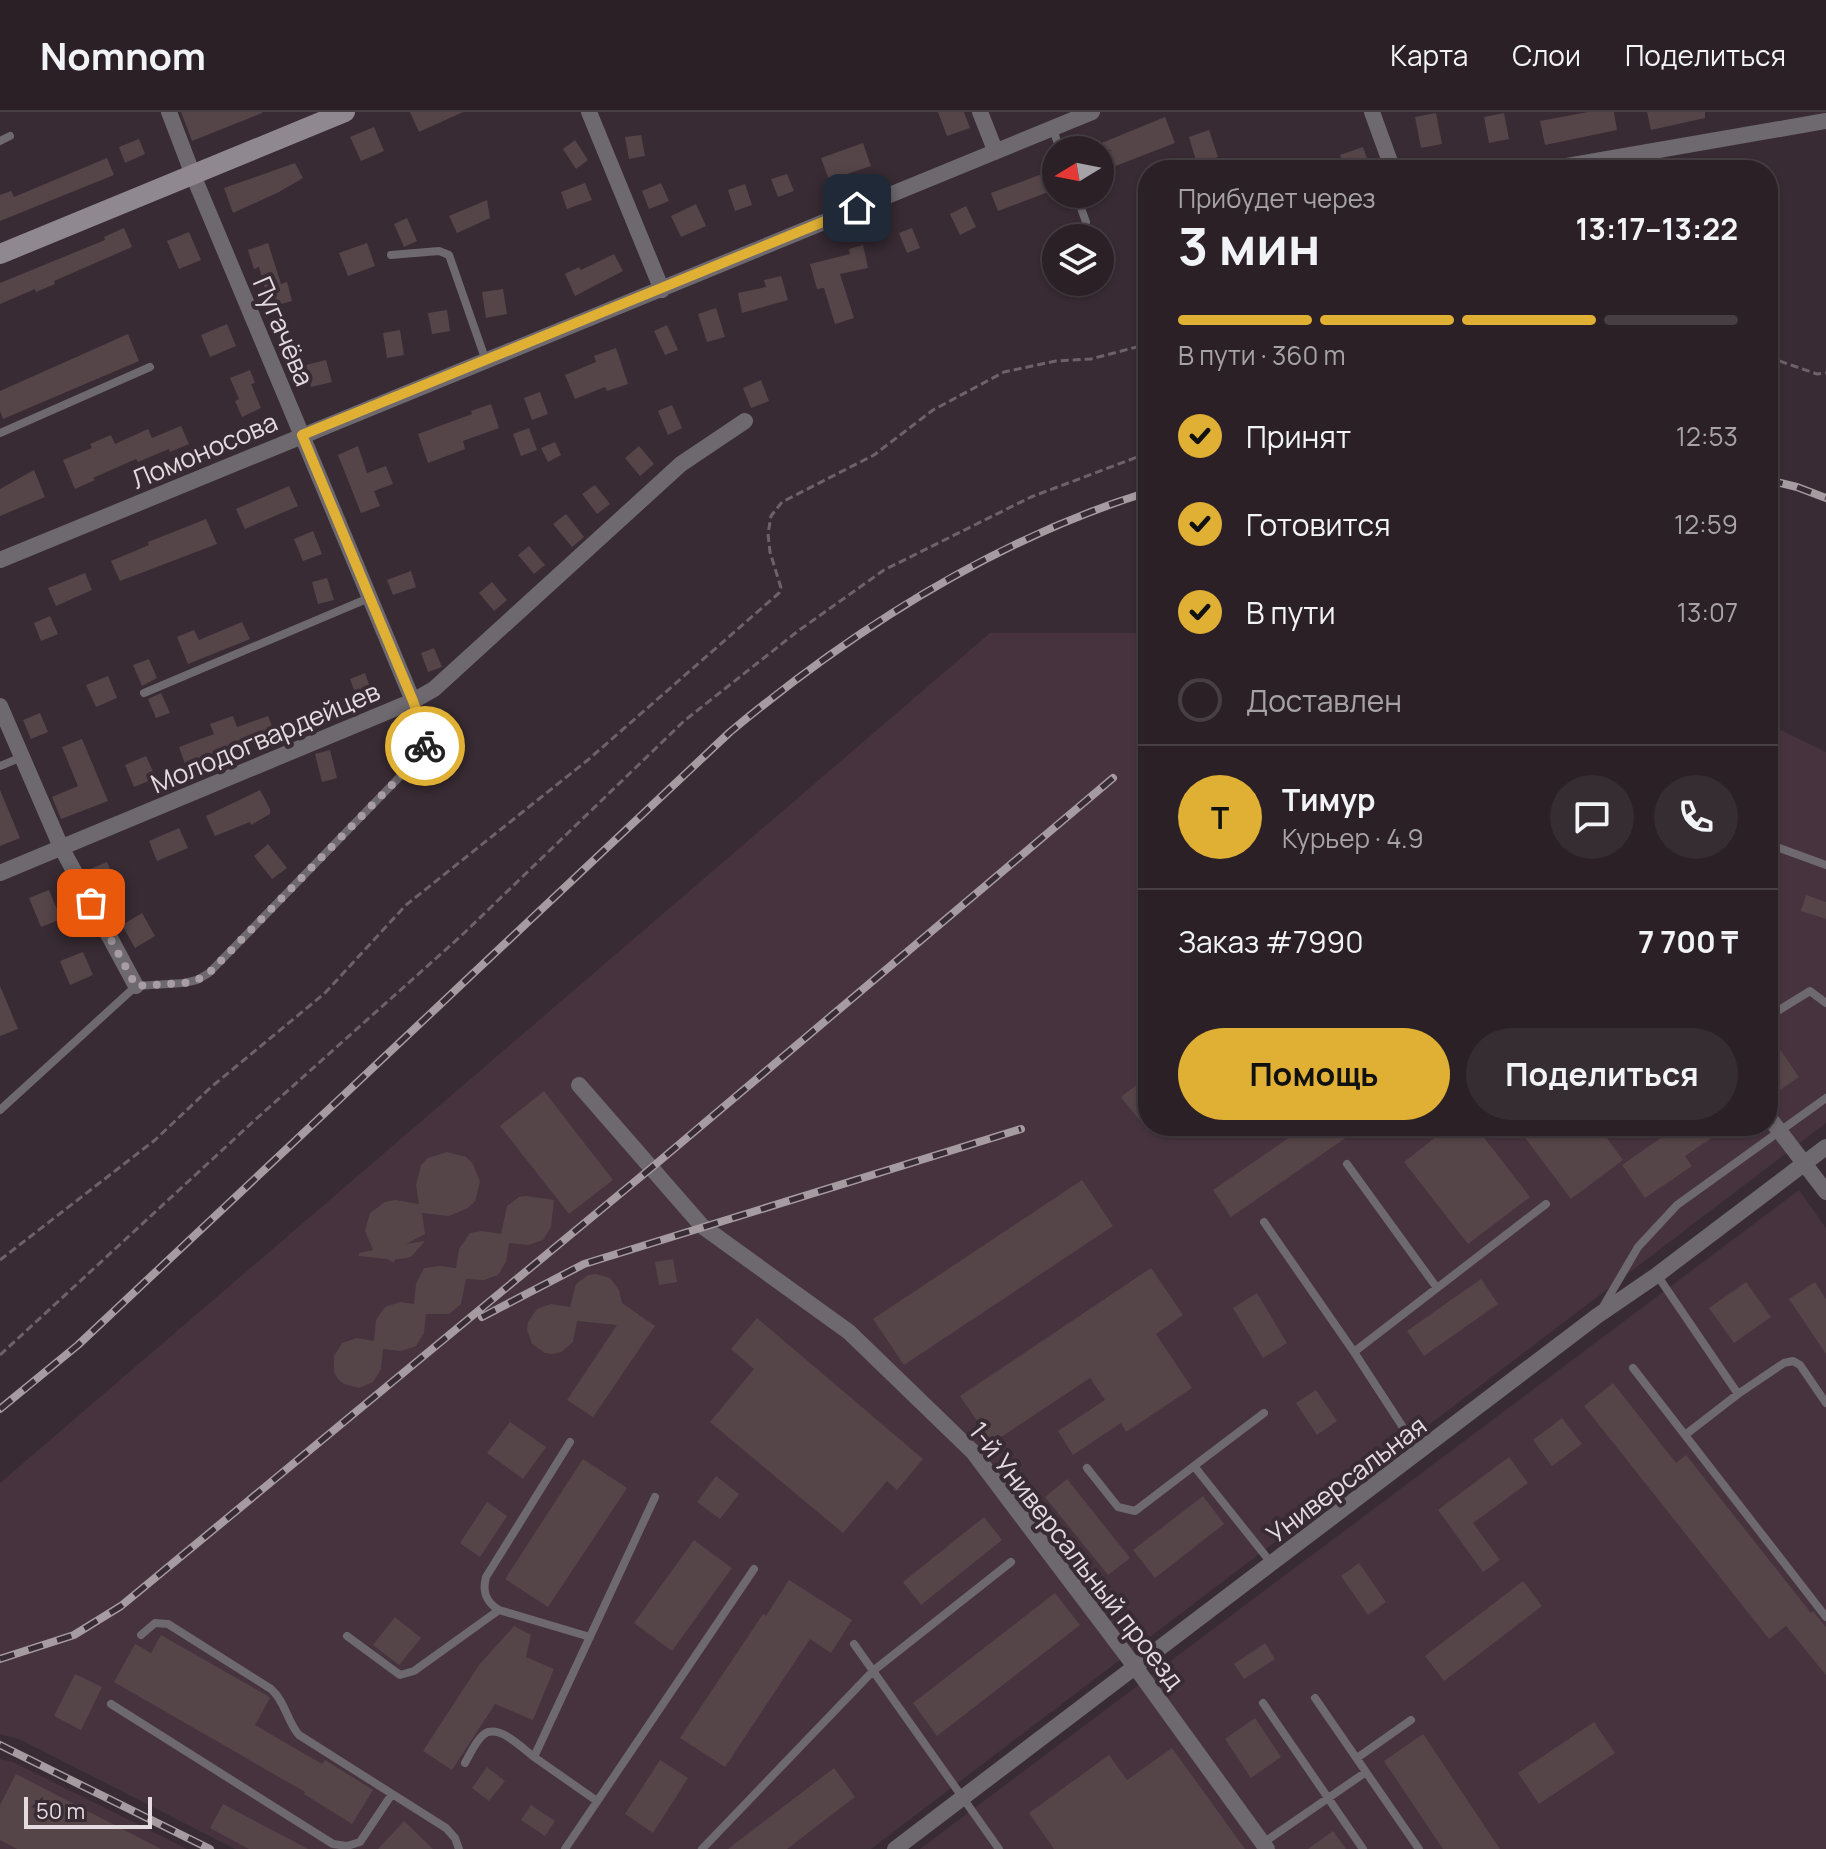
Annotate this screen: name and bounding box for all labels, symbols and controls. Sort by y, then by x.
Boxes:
text: Nomnom [40,29,206,81]
text: Карта [1390,36,1468,74]
text: Слои [1512,36,1581,74]
text: Поделиться [1625,36,1786,74]
north arrow [1042,136,1114,208]
map controls [1042,136,1114,296]
pin [823,174,891,242]
text: Прибудет через [1178,180,1376,216]
icon: home [835,186,879,230]
text: 13:17–13:22 [1575,208,1738,249]
text: 3 мин [1178,210,1320,281]
button: layers [1042,224,1114,296]
street label: Пугачёва [245,271,323,391]
text: В пути · 360 m [1178,337,1346,373]
street label: Ломоносова [125,403,283,497]
icon: check [1178,414,1222,458]
text: Принят [1246,416,1351,457]
text: 12:53 [1676,418,1738,454]
icon: check [1178,502,1222,546]
text: Готовится [1246,504,1391,545]
text: 12:59 [1674,506,1738,542]
icon: check [1178,590,1222,634]
text: В пути [1246,592,1336,633]
text: 13:07 [1677,594,1738,630]
street label: Молодогвардейцев [145,673,385,801]
text: Доставлен [1246,680,1402,721]
courier [385,706,465,786]
icon: bike [403,724,447,768]
button: chat [1550,775,1634,859]
button: phone [1654,775,1738,859]
text: Тимур [1282,779,1375,820]
text: Т [1211,797,1229,838]
text: Курьер · 4.9 [1282,820,1424,856]
pin [57,869,125,937]
icon: bag [69,881,113,925]
text: Заказ #7990 [1178,921,1364,962]
text: 7 700 ₸ [1638,921,1738,962]
button: Помощь [1178,1028,1450,1120]
button: Поделиться [1466,1028,1738,1120]
street label: Универсальная [1259,1407,1433,1551]
street label: 1-й Универсальный проезд [961,1414,1193,1696]
scale bar [24,1793,152,1829]
text: 50 m [36,1796,85,1826]

